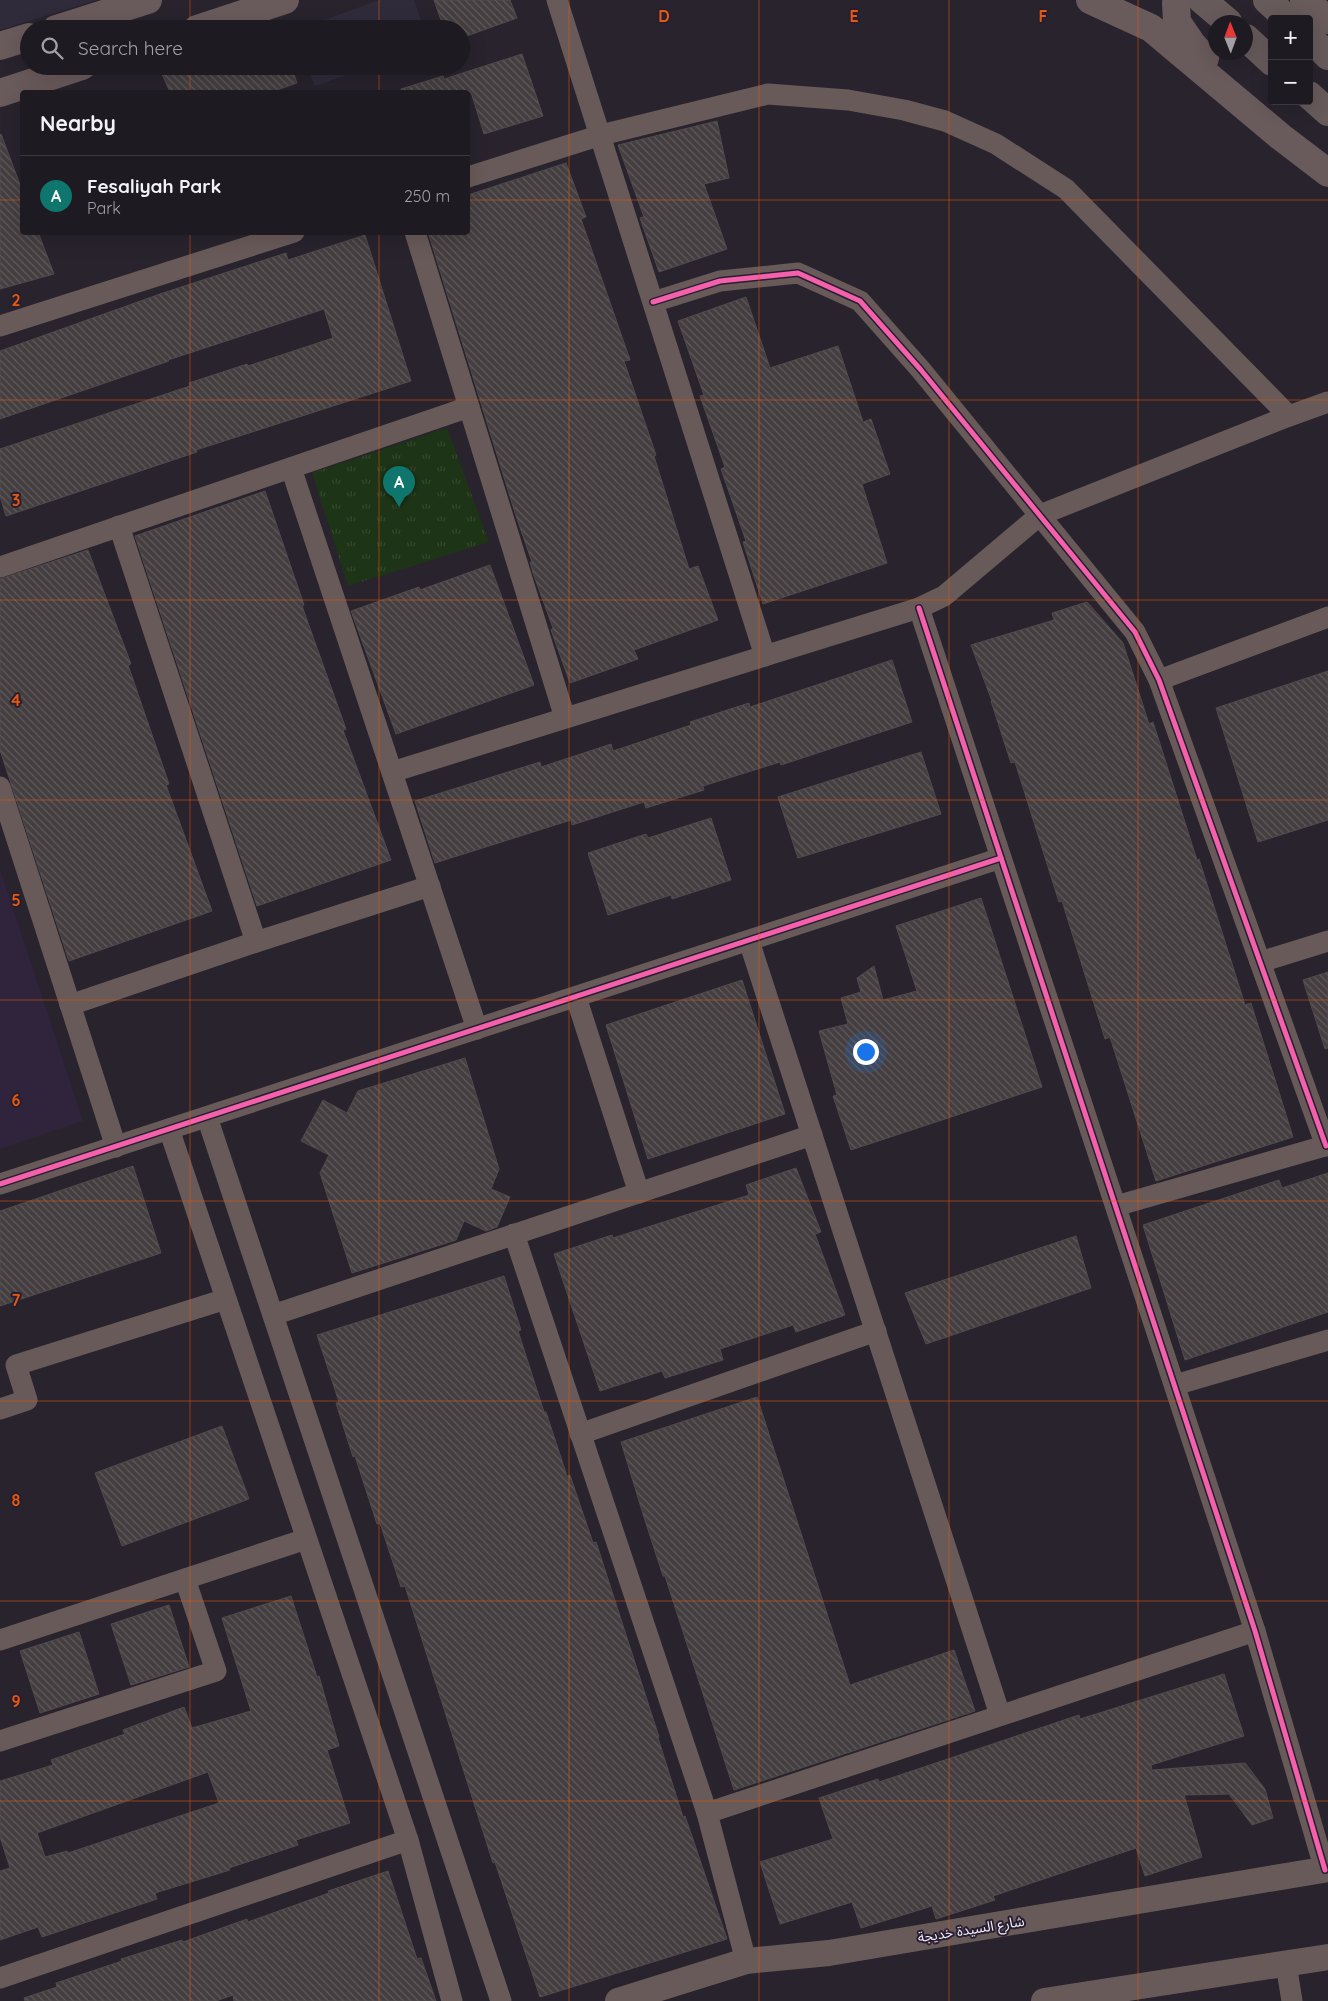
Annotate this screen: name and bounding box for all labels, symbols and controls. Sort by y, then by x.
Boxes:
text: D [658,6,670,26]
text: E [849,6,859,26]
text: F [1039,6,1048,26]
north arrow [1208,15,1253,60]
map controls [1268,15,1313,105]
button: + [1268,15,1313,60]
search box [20,20,470,75]
icon: search [38,34,66,62]
text: Search here [78,36,183,60]
button: − [1268,60,1313,105]
text: Nearby [40,110,116,136]
text: Fesaliyah Park [87,174,221,198]
text: A [51,186,61,206]
text: 250 m [404,186,450,206]
text: Park [87,198,121,218]
text: 2 [11,290,21,310]
pin: A [383,466,415,507]
text: 3 [12,490,20,510]
text: 4 [11,690,21,710]
text: 5 [11,890,21,910]
your location [853,1039,879,1065]
text: 6 [12,1090,21,1110]
text: 7 [12,1290,21,1310]
text: 8 [12,1490,21,1510]
text: 9 [11,1691,21,1711]
street label: شارع السيدة خديجة [916,1912,1026,1948]

